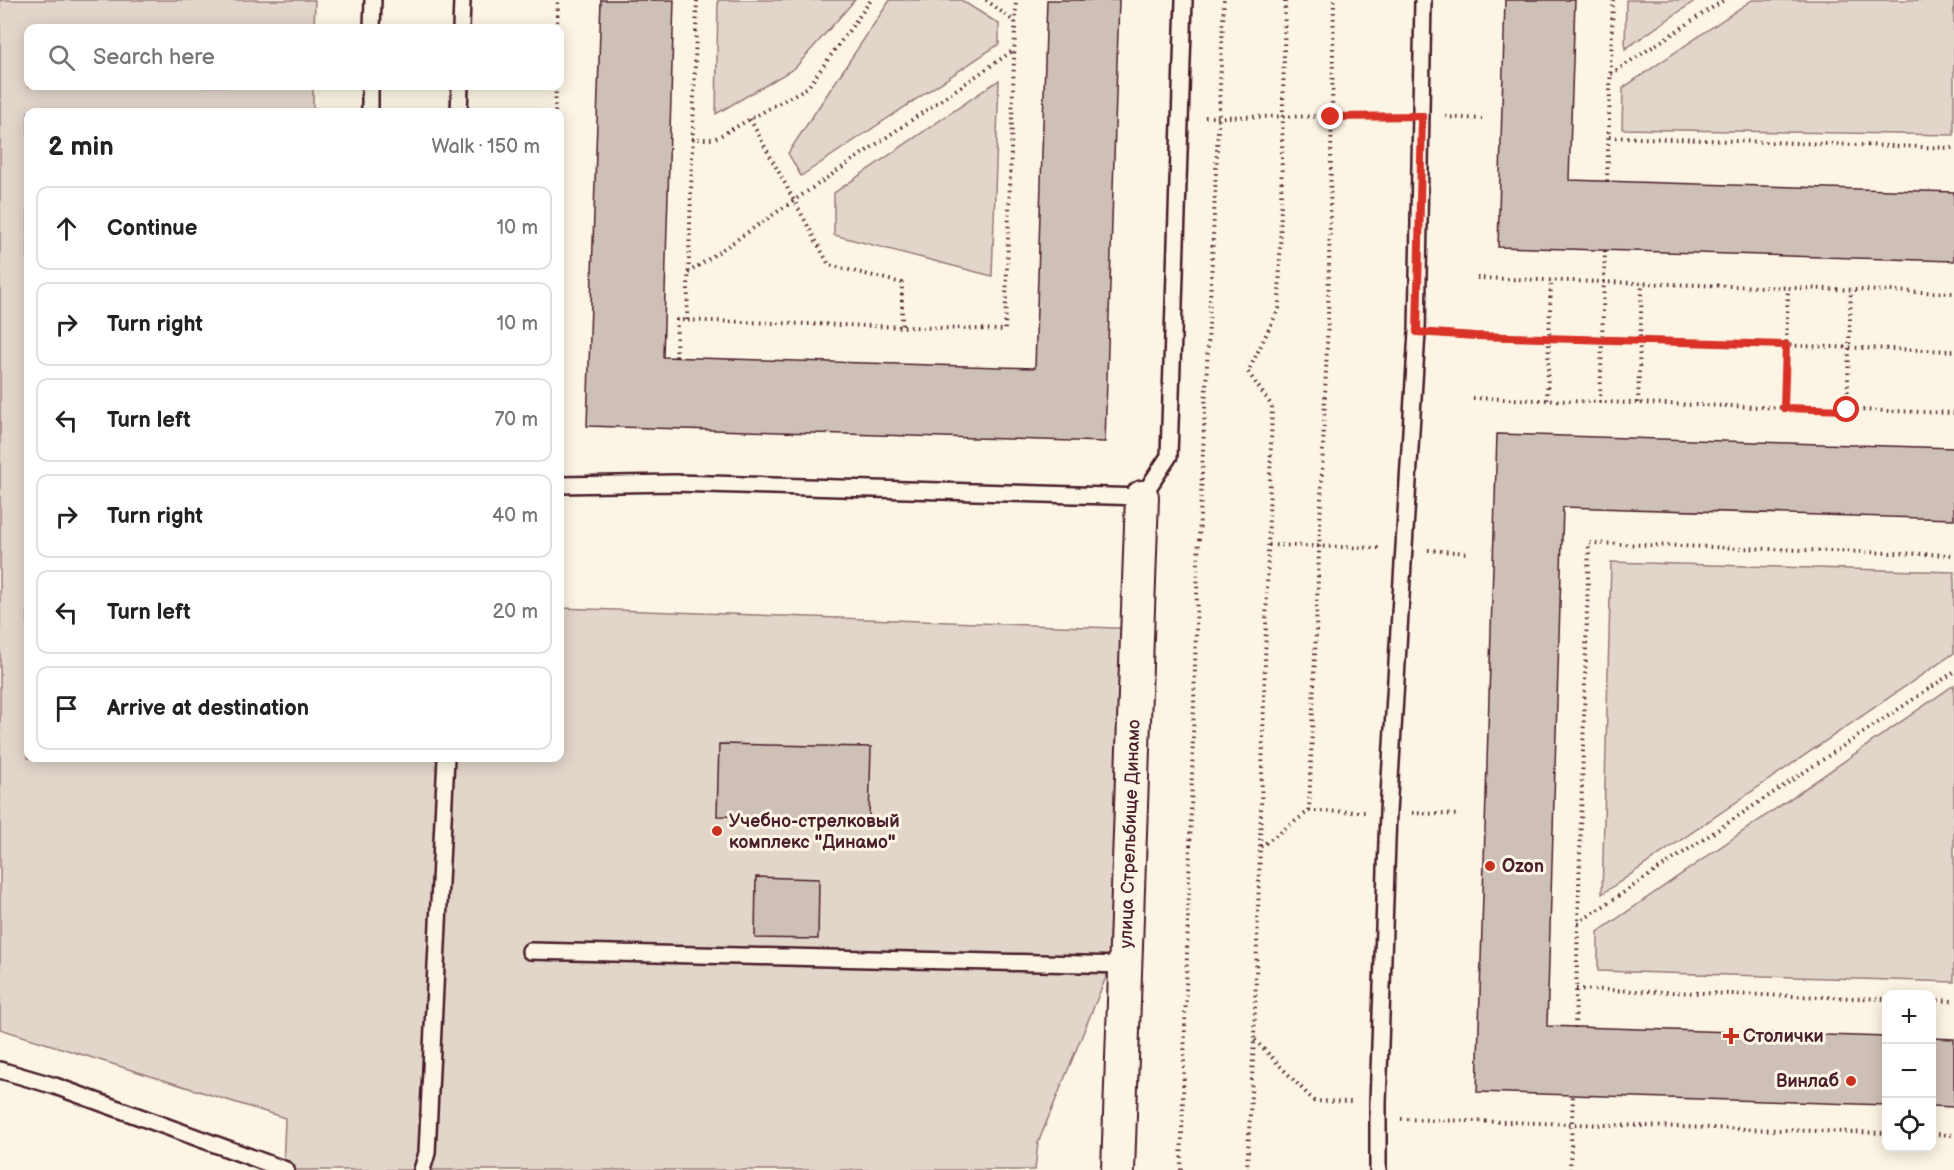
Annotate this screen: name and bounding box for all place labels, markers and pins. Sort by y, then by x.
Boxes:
place label: Учебно-стрелковый комплекс "Динамо" [729,811,900,853]
marker: Учебно-стрелковый комплекс "Динамо" [710,824,724,838]
place label: Ozon [1502,856,1544,877]
marker: Ozon [1483,859,1497,873]
place label: Столички [1743,1026,1824,1047]
marker: Столички [1724,1029,1738,1043]
place label: Винлаб [1776,1071,1839,1092]
marker: Винлаб [1844,1074,1858,1088]

